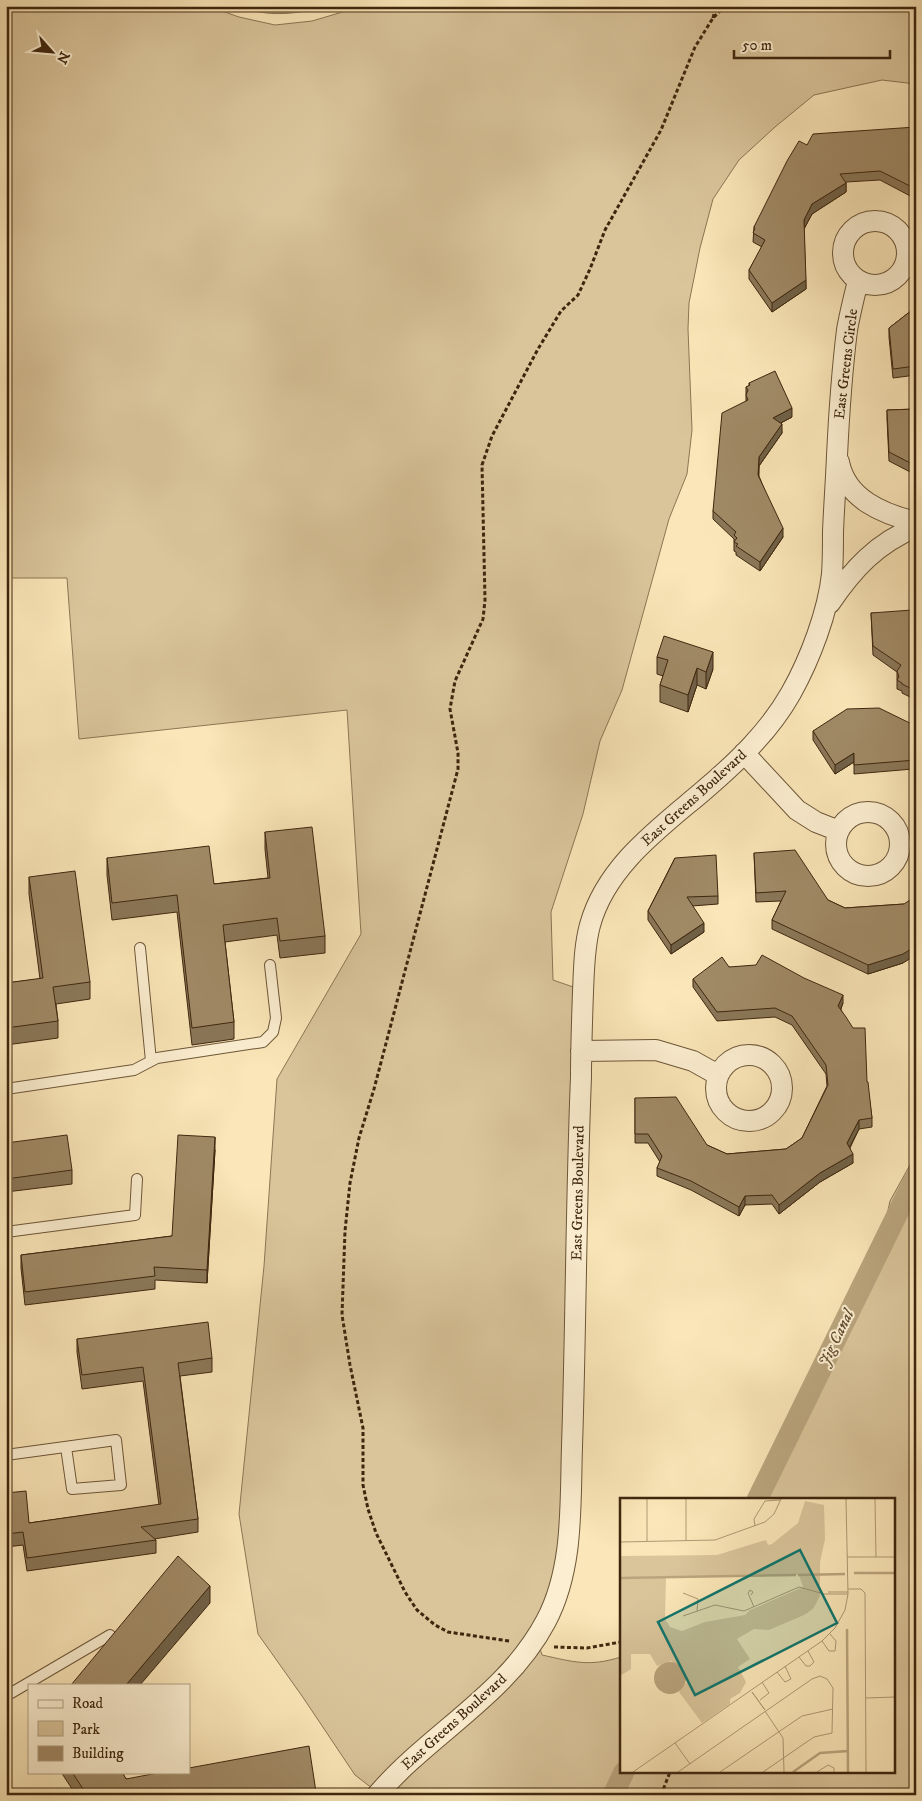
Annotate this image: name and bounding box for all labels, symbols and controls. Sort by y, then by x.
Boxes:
north arrow [28,28,78,78]
scale bar [734,28,891,60]
text: 50 m [742,36,772,55]
text: N [52,48,73,67]
street label: East Greens Circle [830,308,862,420]
street label: East Greens Boulevard [637,745,751,850]
street label: East Greens Boulevard [567,1125,589,1261]
water label: Jig Canal [814,1305,859,1370]
inset map [620,1498,894,1774]
street label: East Greens Boulevard [397,1669,511,1774]
legend [28,1684,190,1774]
text: Road [72,1694,104,1713]
text: Park [72,1720,101,1739]
text: Building [72,1744,124,1763]

